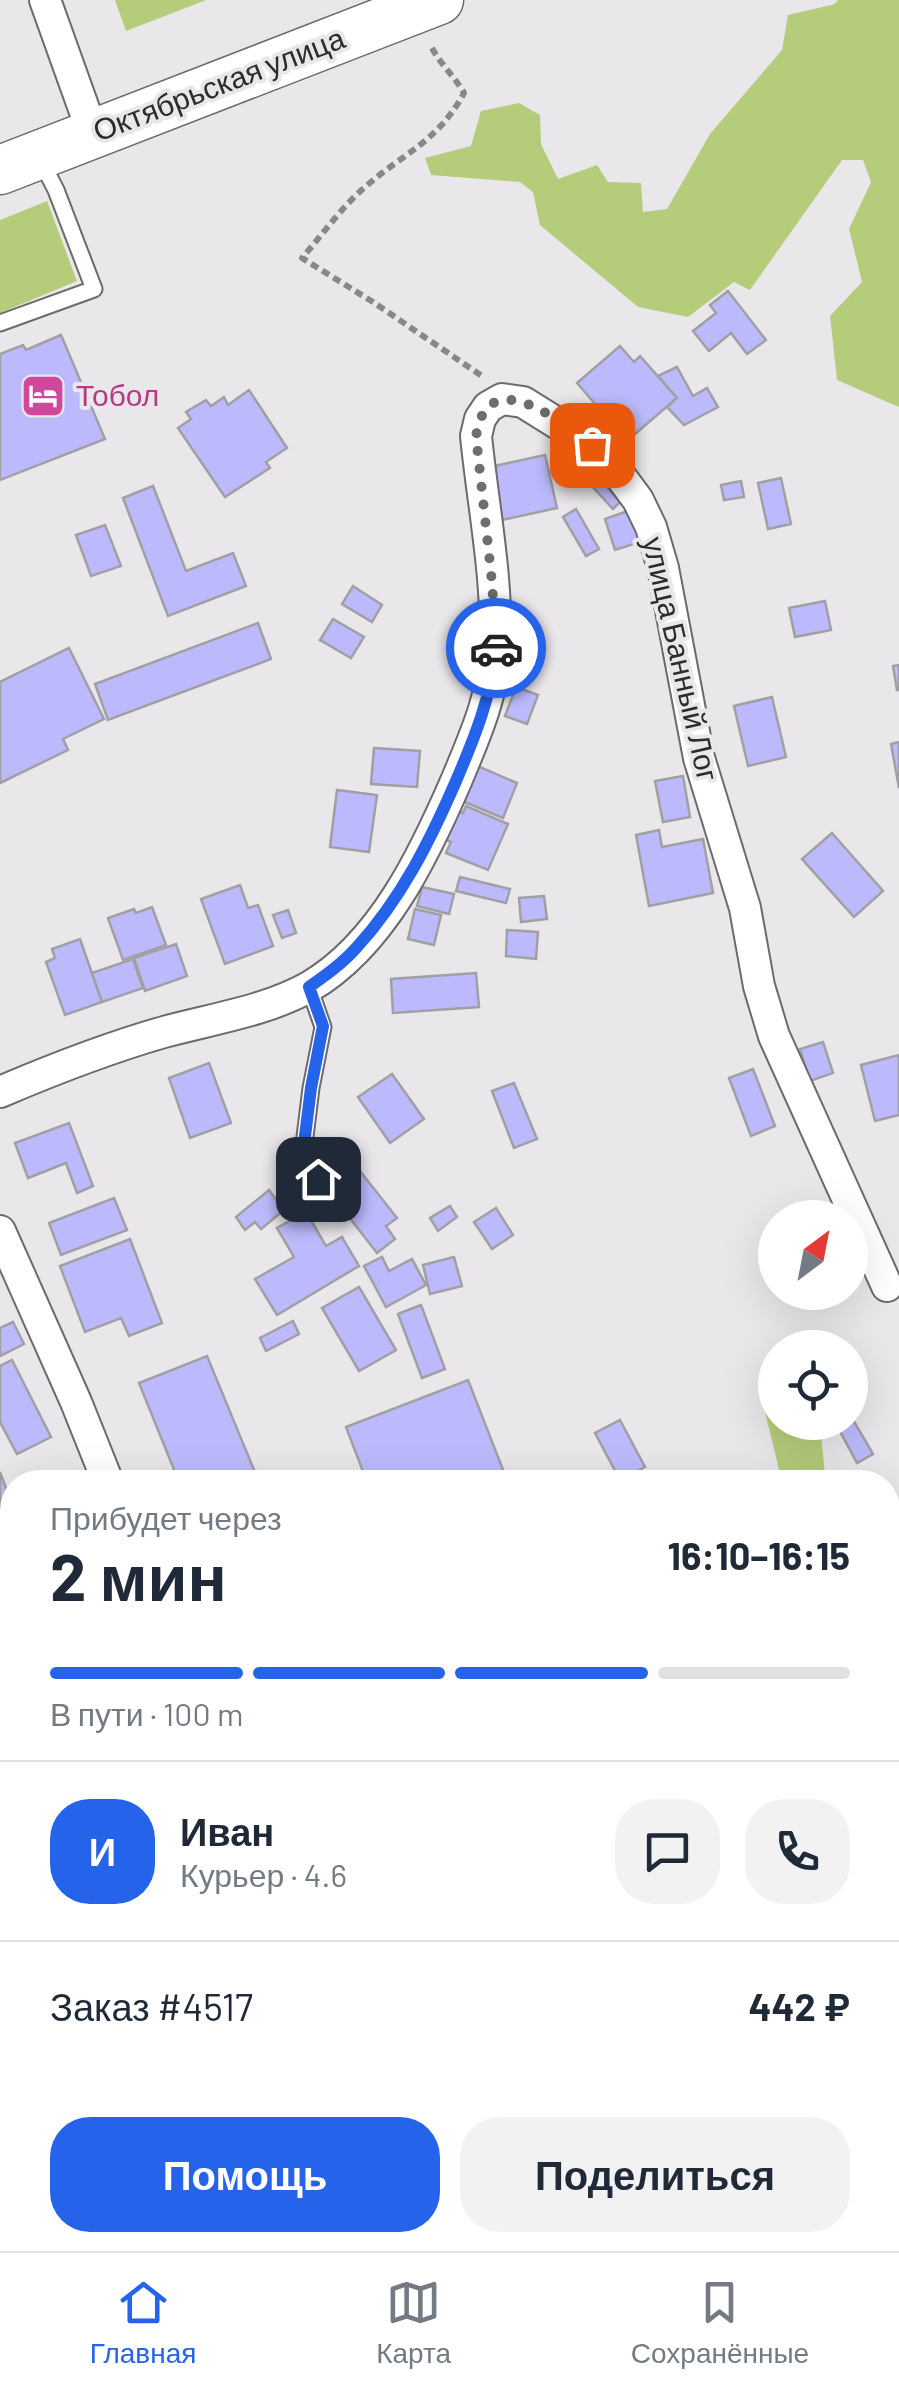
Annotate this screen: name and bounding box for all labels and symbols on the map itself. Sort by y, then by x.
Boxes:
street label: Октябрьская улица [87,18,349,148]
hotel icon: Тобол [20,373,66,419]
place label: Тобол [76,376,159,412]
pin [550,403,635,488]
street label: улица Банный Лог [636,533,728,784]
courier [446,598,546,698]
pin [276,1137,361,1222]
north arrow [758,1200,868,1310]

